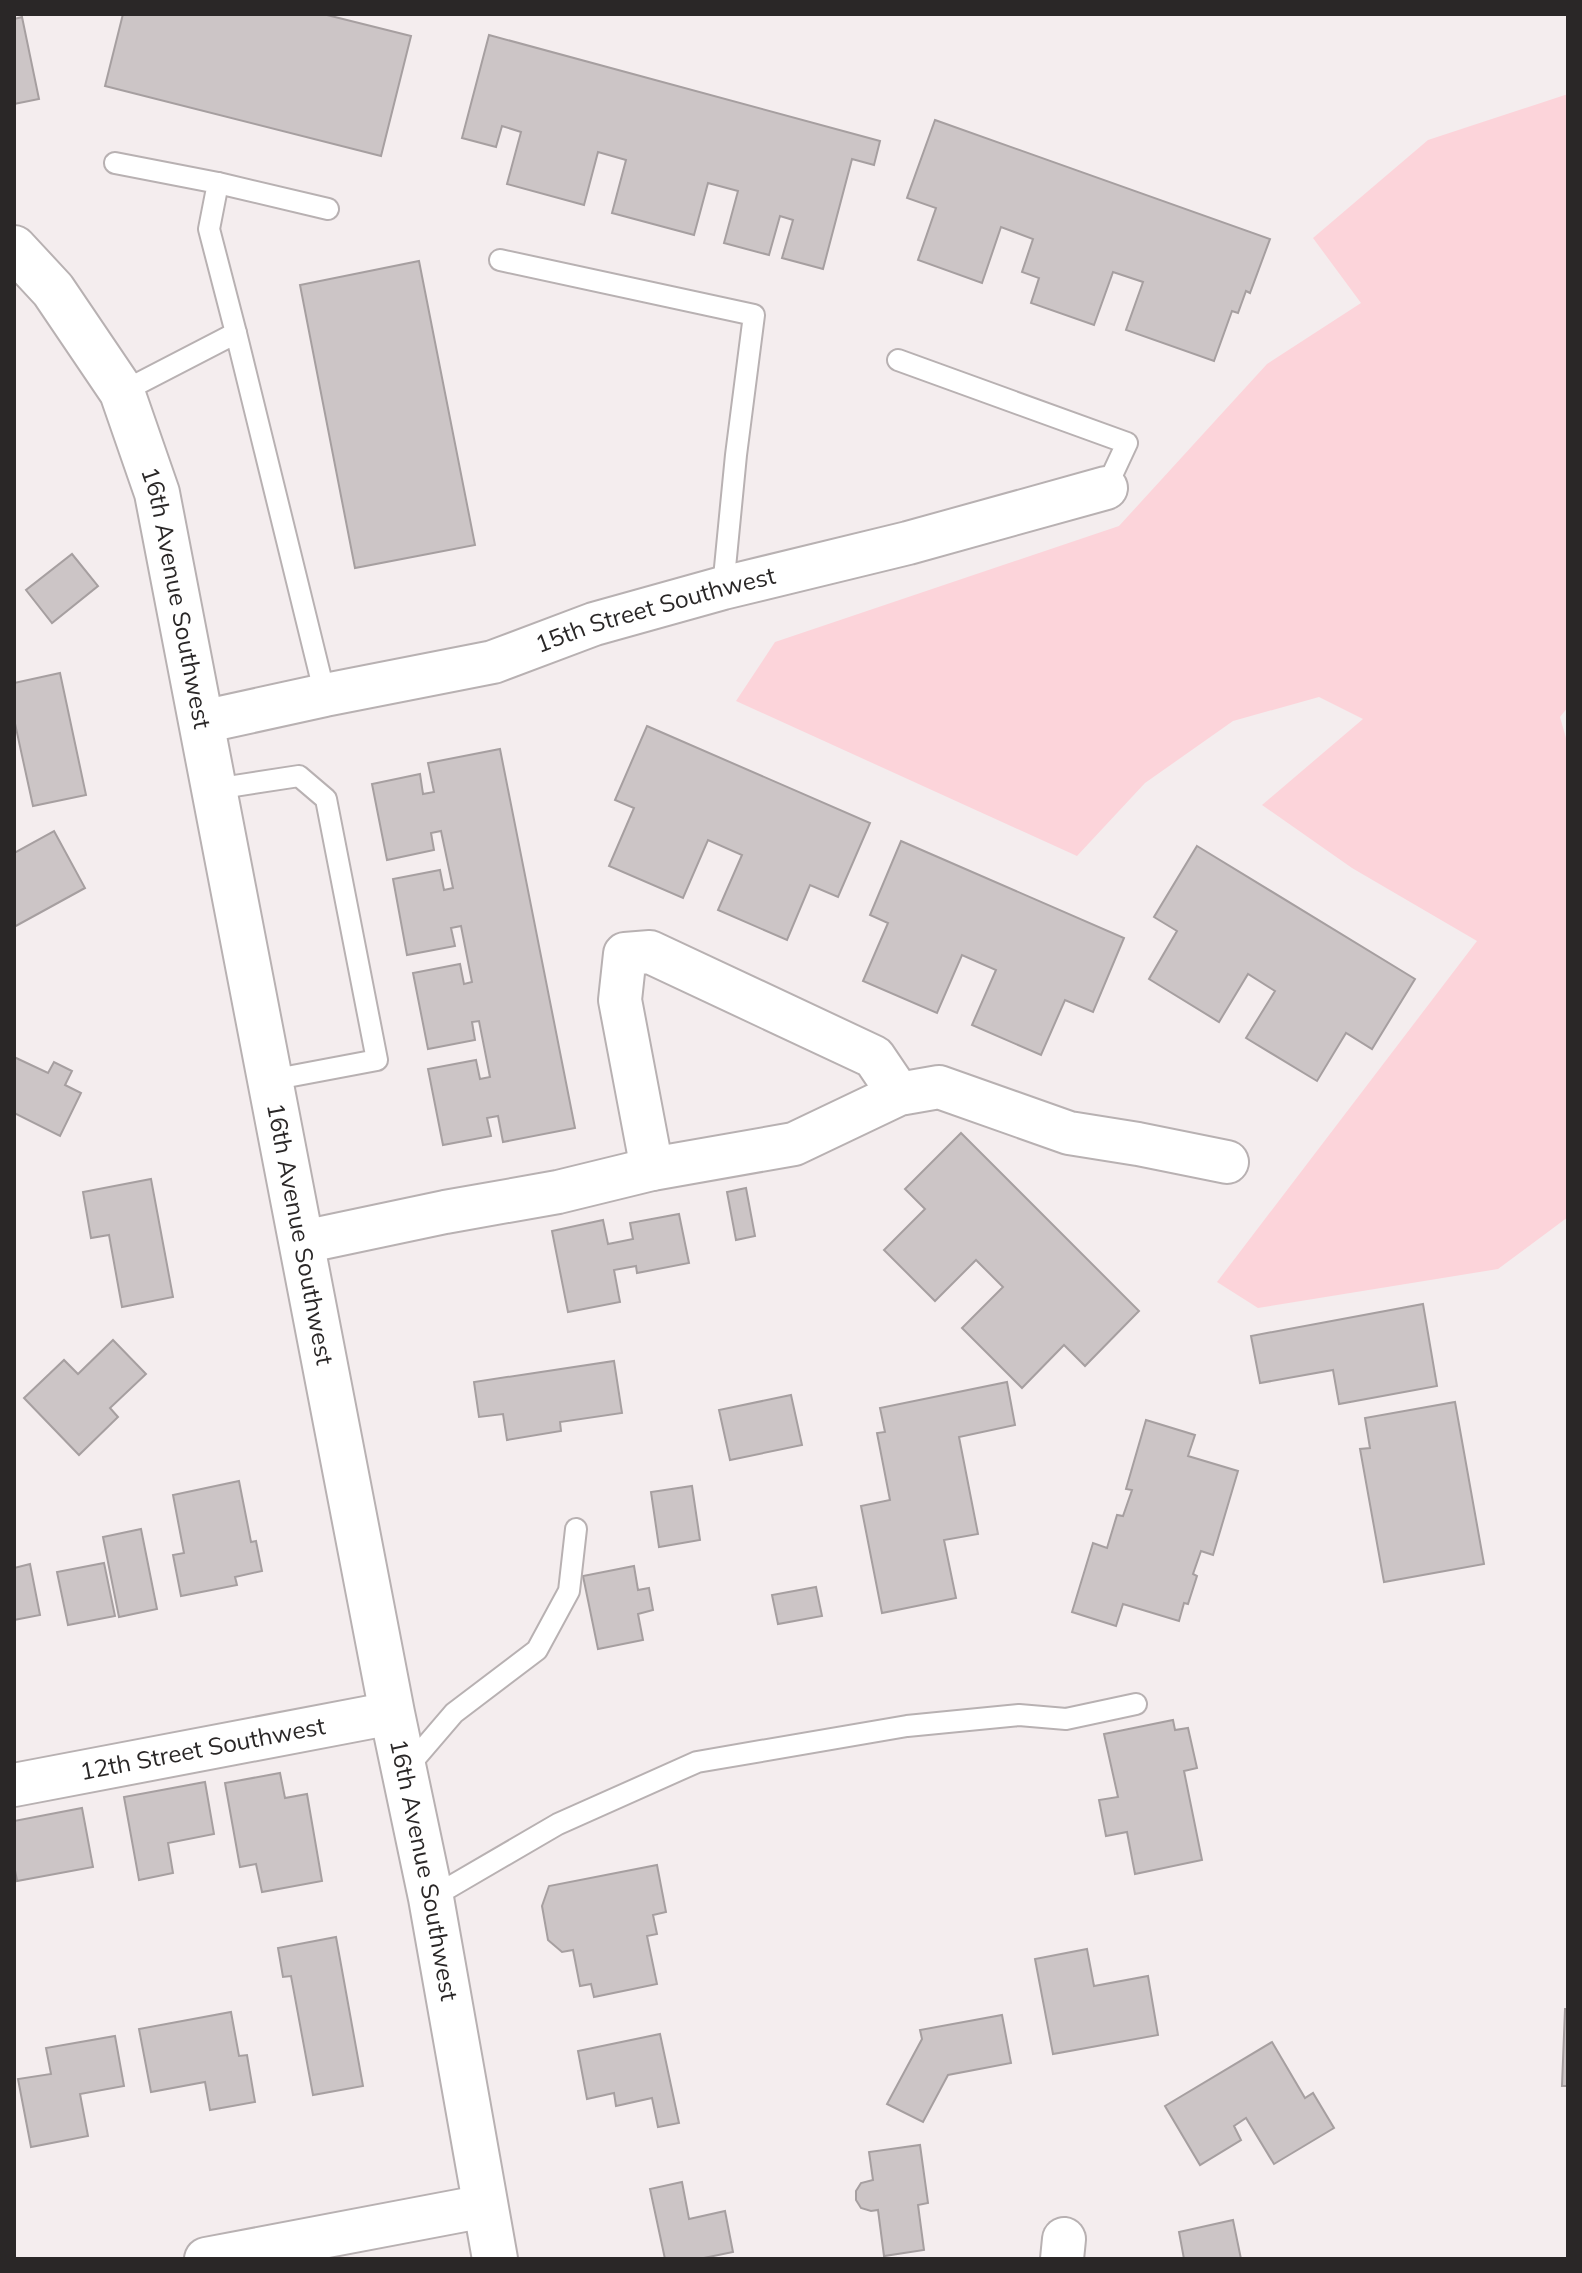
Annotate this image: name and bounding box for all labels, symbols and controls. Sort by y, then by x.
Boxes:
street label: 16th Avenue Southwest [135,463,218,731]
street label: 15th Street Southwest [531,560,778,659]
street label: 16th Avenue Southwest [261,1100,341,1367]
street label: 12th Street Southwest [77,1710,328,1786]
street label: 16th Avenue Southwest [384,1736,465,2003]

